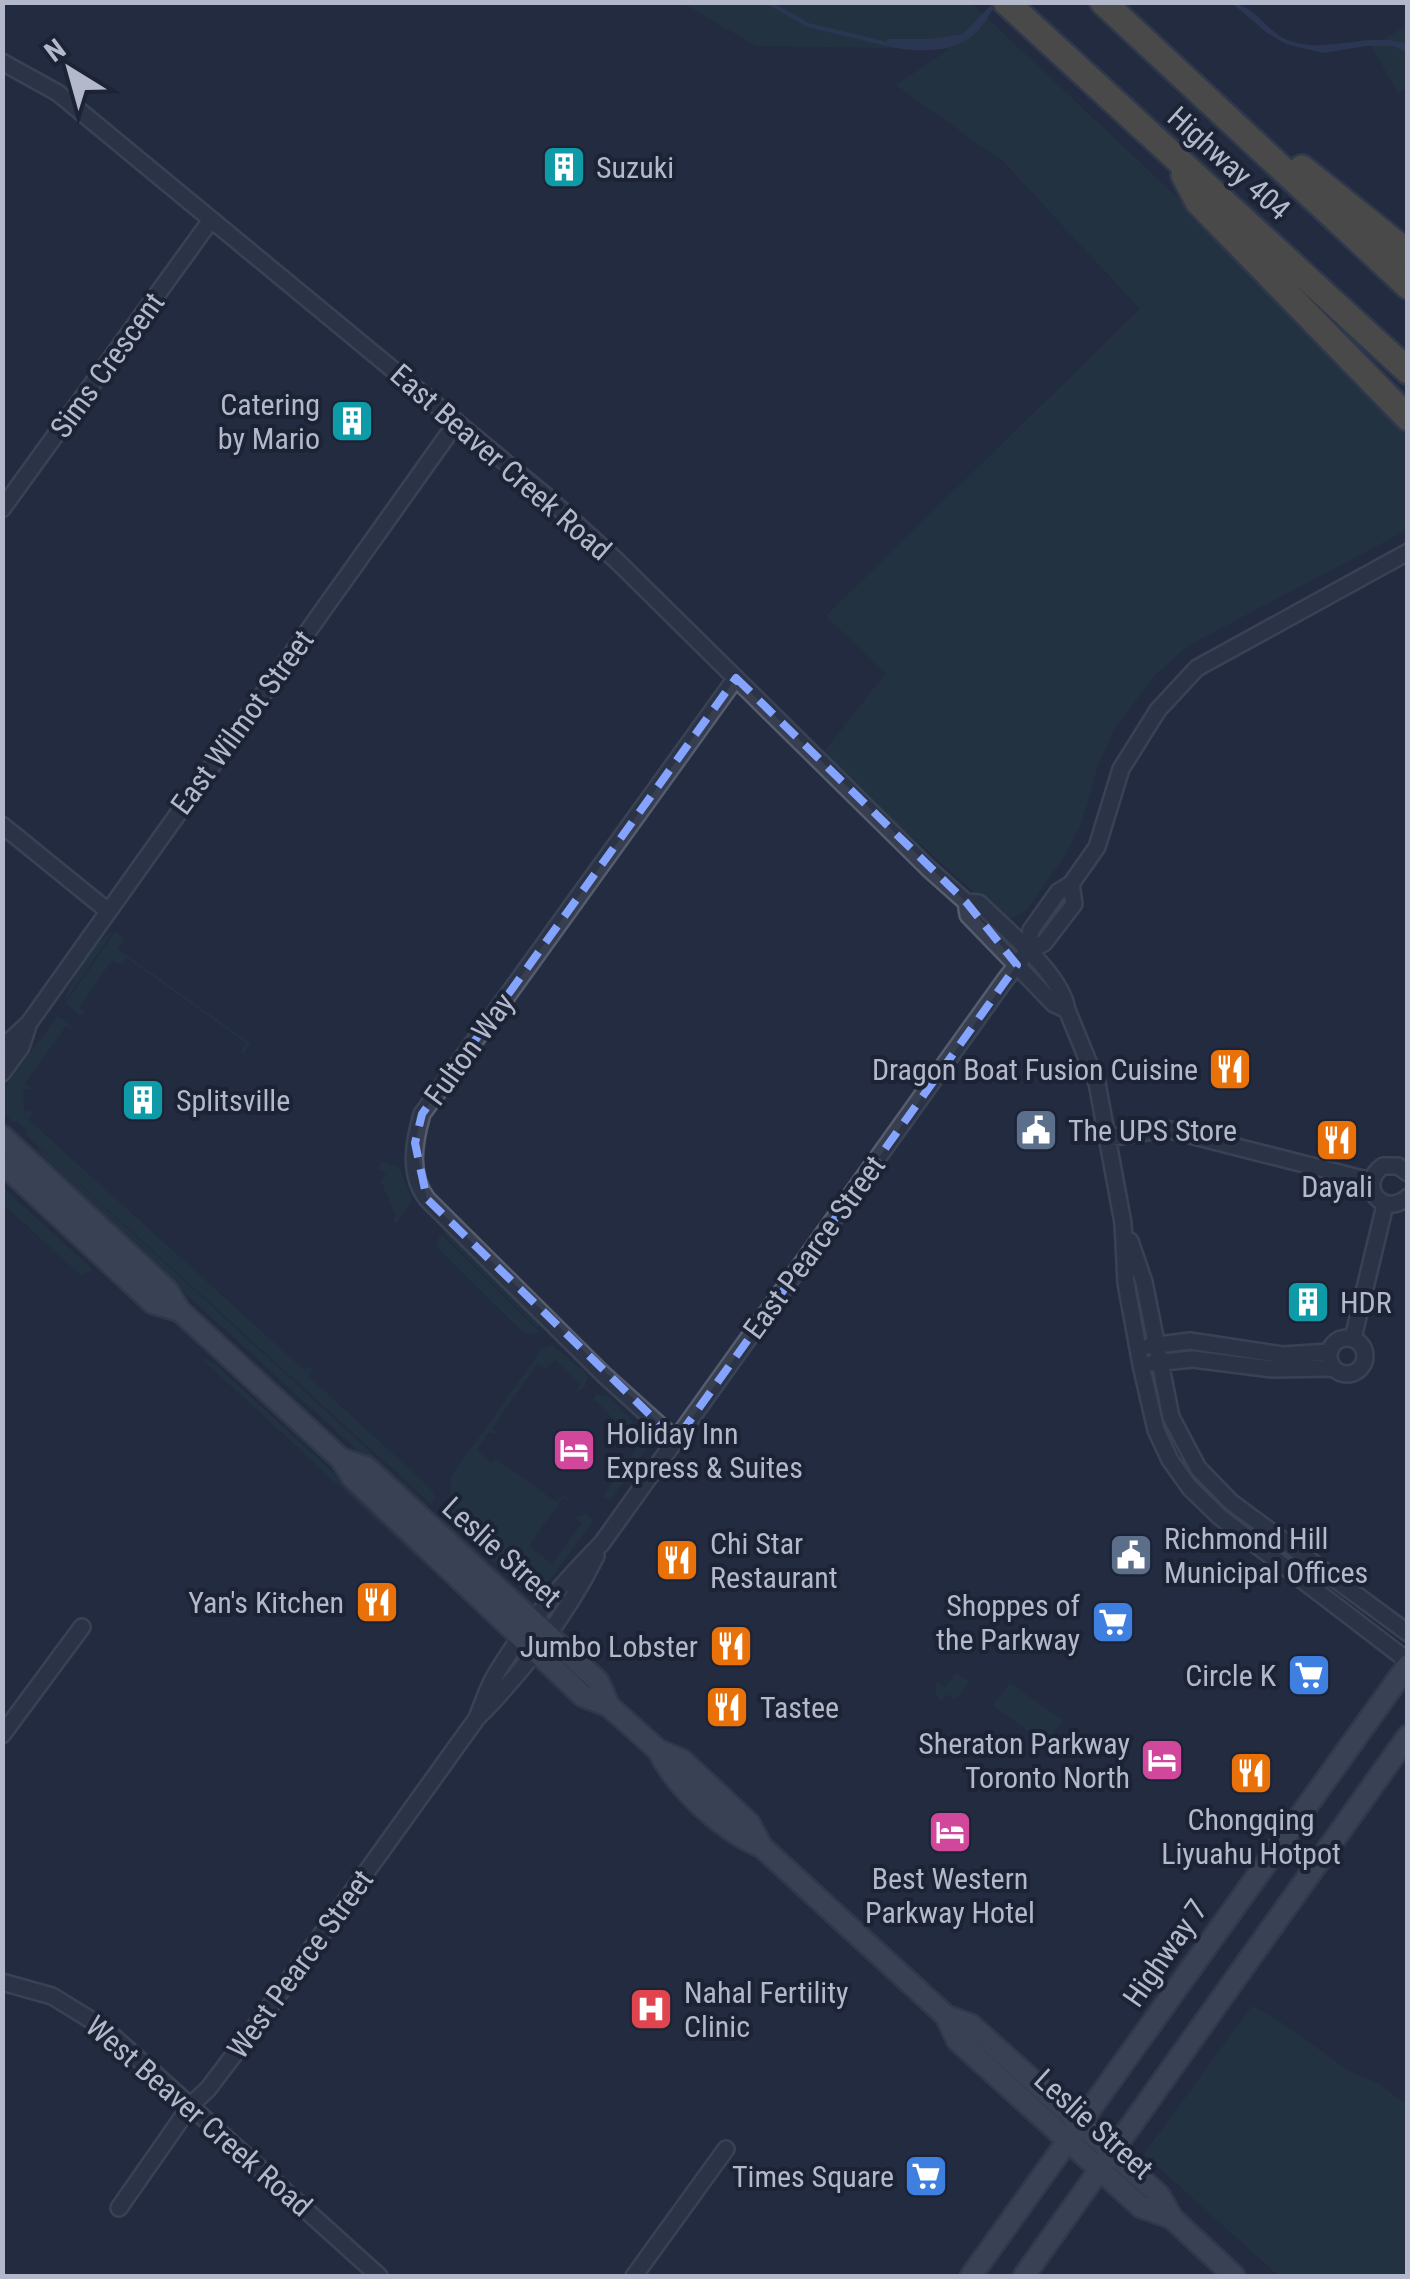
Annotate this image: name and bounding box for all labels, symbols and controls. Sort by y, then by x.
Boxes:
north arrow [20,20,120,120]
text: N [38,32,72,69]
street label: Highway 404 [1161,99,1297,227]
building icon: Suzuki [541,144,587,190]
place label: Suzuki [596,150,674,185]
street label: Sims Crescent [43,286,171,444]
street label: East Beaver Creek Road [384,357,618,567]
place label: Catering by Mario [218,387,320,456]
building icon: Catering by Mario [329,398,375,444]
street label: East Wilmot Street [163,623,321,821]
street label: Fulton Way [417,986,521,1112]
restaurant icon: Dragon Boat Fusion Cuisine [1207,1046,1253,1092]
place label: Dragon Boat Fusion Cuisine [872,1052,1198,1087]
building icon: Splitsville [120,1077,166,1123]
place label: Splitsville [176,1083,290,1118]
public building icon: The UPS Store [1013,1107,1059,1153]
place label: The UPS Store [1068,1113,1237,1148]
restaurant icon: Dayali [1314,1117,1360,1163]
street label: East Pearce Street [736,1149,892,1345]
place label: Dayali [1301,1169,1373,1204]
building icon: HDR [1285,1279,1331,1325]
place label: HDR [1340,1285,1392,1320]
place label: Holiday Inn Express & Suites [606,1416,803,1485]
hotel icon: Holiday Inn Express & Suites [551,1427,597,1473]
street label: Leslie Street [436,1490,568,1614]
place label: Richmond Hill Municipal Offices [1164,1521,1368,1590]
place label: Chi Star Restaurant [710,1526,838,1595]
public building icon: Richmond Hill Municipal Offices [1108,1532,1154,1578]
restaurant icon: Chi Star Restaurant [654,1537,700,1583]
restaurant icon: Yan's Kitchen [354,1579,400,1625]
place label: Yan's Kitchen [188,1585,344,1620]
place label: Shoppes of the Parkway [936,1588,1081,1657]
supermarket icon: Shoppes of the Parkway [1090,1599,1136,1645]
restaurant icon: Jumbo Lobster [708,1623,754,1669]
place label: Jumbo Lobster [520,1629,698,1664]
supermarket icon: Circle K [1286,1652,1332,1698]
place label: Circle K [1185,1658,1277,1693]
restaurant icon: Tastee [704,1684,750,1730]
place label: Tastee [760,1690,839,1725]
place label: Sheraton Parkway Toronto North [918,1726,1130,1795]
hotel icon: Sheraton Parkway Toronto North [1139,1737,1185,1783]
restaurant icon: Chongqing Liyuahu Hotpot [1228,1750,1274,1796]
place label: Chongqing Liyuahu Hotpot [1161,1802,1341,1871]
hotel icon: Best Western Parkway Hotel [927,1809,973,1855]
place label: Best Western Parkway Hotel [865,1861,1035,1930]
street label: West Pearce Street [220,1863,380,2065]
street label: Highway 7 [1116,1893,1214,2013]
place label: Nahal Fertility Clinic [684,1975,849,2044]
hospital icon: Nahal Fertility Clinic [628,1986,674,2032]
street label: West Beaver Creek Road [79,2008,319,2224]
street label: Leslie Street [1028,2062,1160,2186]
supermarket icon: Times Square [903,2153,949,2199]
place label: Times Square [732,2159,894,2194]

